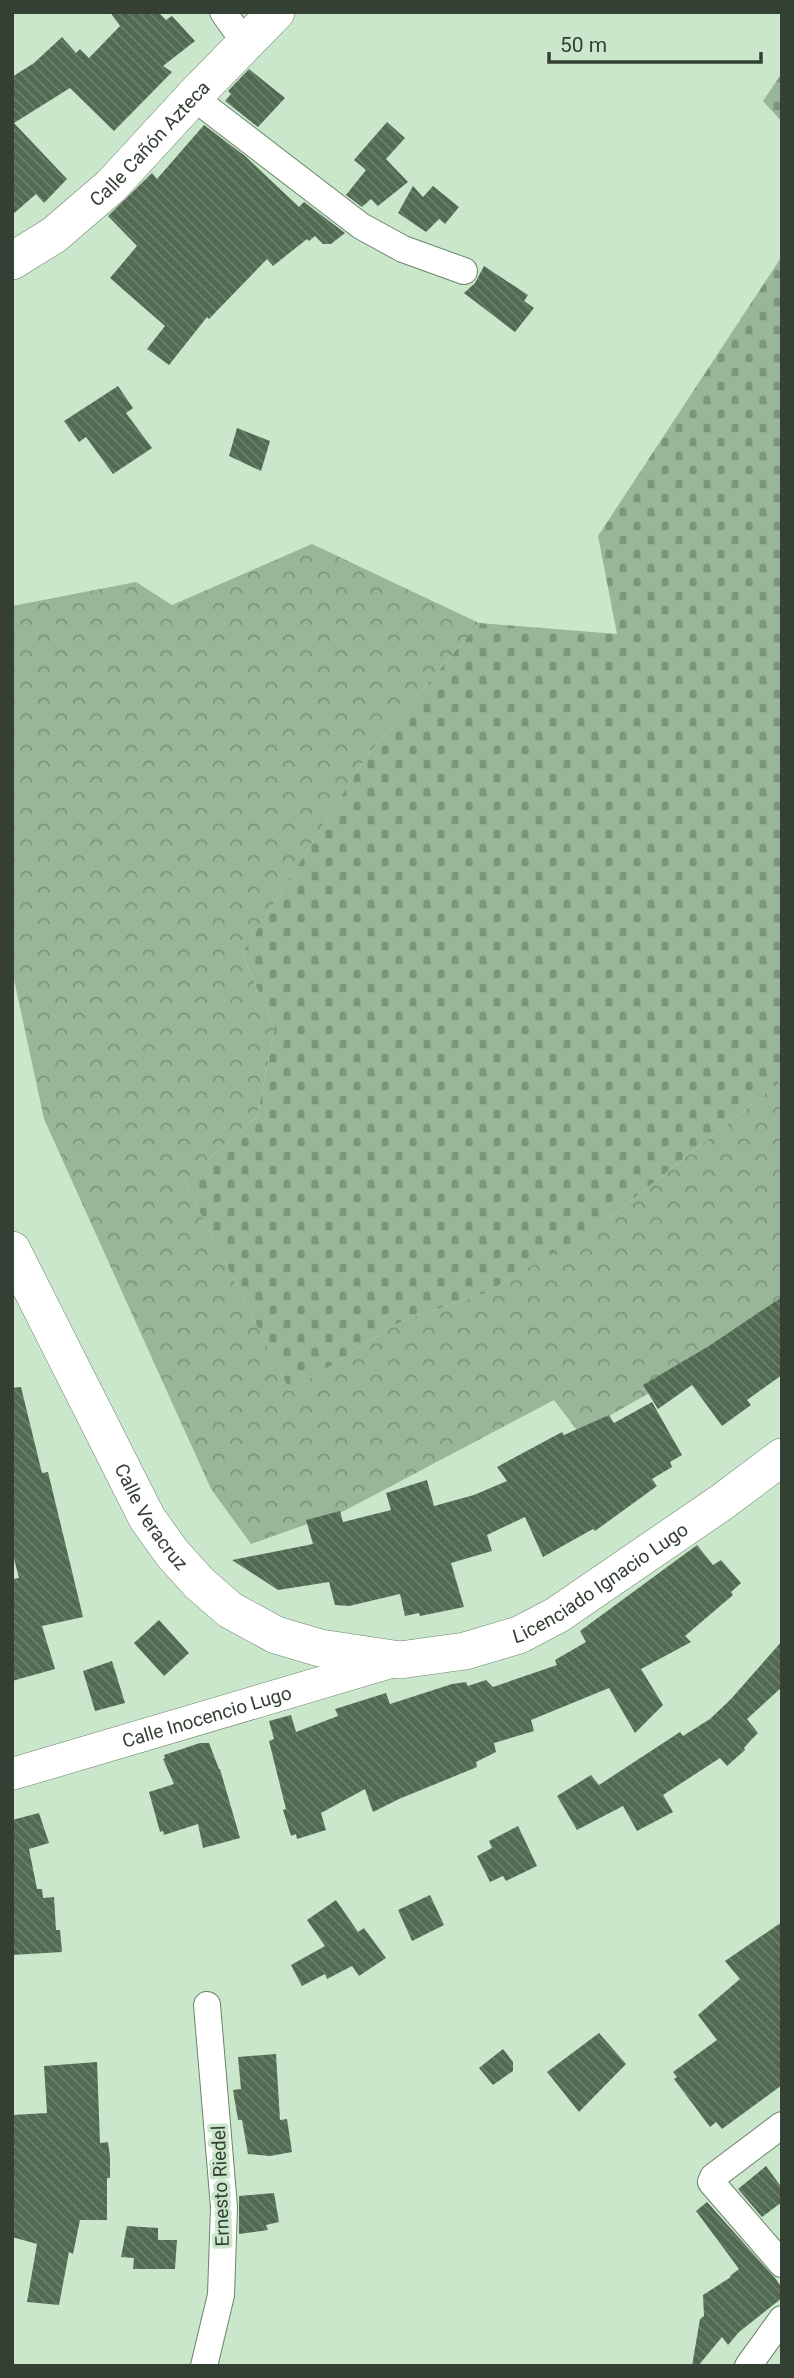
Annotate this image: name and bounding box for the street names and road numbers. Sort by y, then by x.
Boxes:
street label: Calle Cañón Azteca [85,76,215,211]
street label: Calle Veracruz [109,1460,193,1575]
street label: Licenciado Ignacio Lugo [510,1518,693,1648]
street label: Calle Inocencio Lugo [119,1681,294,1753]
street label: Ernesto Riedel [207,2125,234,2247]

